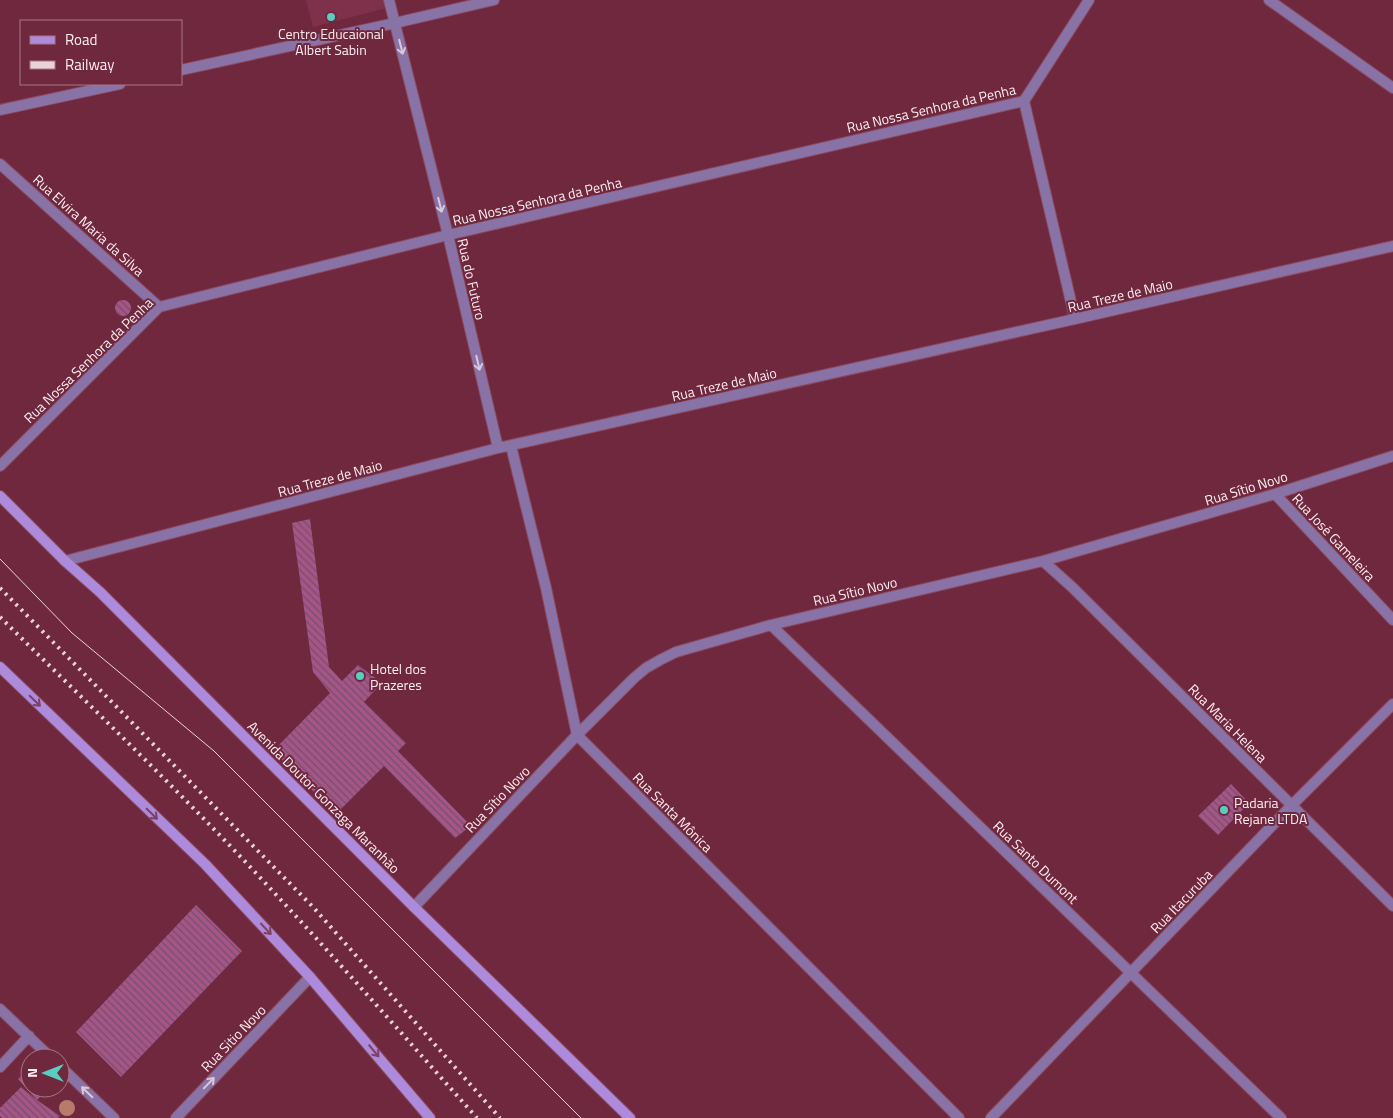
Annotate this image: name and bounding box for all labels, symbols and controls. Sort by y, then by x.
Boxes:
marker: Centro Educaional Albert Sabin [325,11,337,23]
legend [20,20,182,85]
place label: Centro Educaional Albert Sabin [278,23,384,60]
text: Road [65,28,97,51]
one-way arrow [397,39,406,55]
text: Railway [65,53,115,76]
street label: Rua Nossa Senhora da Penha [844,78,1018,138]
street label: Rua Elvira Maria da Silva [29,169,149,281]
street label: Rua Nossa Senhora da Penha [450,171,624,231]
one-way arrow [436,196,445,212]
street label: Rua do Futuro [452,236,492,322]
street label: Rua Treze de Maio [1065,273,1175,317]
street label: Rua Nossa Senhora da Penha [19,292,157,428]
one-way arrow [474,354,483,370]
street label: Rua Treze de Maio [669,362,779,406]
street label: Rua Treze de Maio [275,454,385,502]
street label: Rua Sítio Novo [1202,465,1290,511]
street label: Rua José Gameleira [1288,488,1380,586]
street label: Rua Sítio Novo [811,571,899,611]
place label: Hotel dos Prazeres [370,658,426,695]
marker: Hotel dos Prazeres [354,670,366,682]
street label: Rua Maria Helena [1184,679,1272,767]
one-way arrow [29,695,41,707]
street label: Avenida Doutor Gonzaga Maranhão [243,716,405,878]
street label: Rua Sítio Novo [460,761,534,837]
street label: Rua Santa Mônica [628,767,718,857]
place label: Padaria Rejane LTDA [1234,792,1308,829]
marker: Padaria Rejane LTDA [1218,804,1230,816]
one-way arrow [146,807,158,820]
street label: Rua Santo Dumont [989,816,1083,908]
street label: Rua Itacuruba [1145,864,1217,938]
one-way arrow [260,923,272,936]
street label: Rua Sitio Novo [196,1000,270,1076]
one-way arrow [368,1044,379,1057]
north arrow [20,1048,70,1098]
text: N [21,1068,42,1078]
one-way arrow [203,1076,215,1089]
one-way arrow [81,1086,94,1098]

